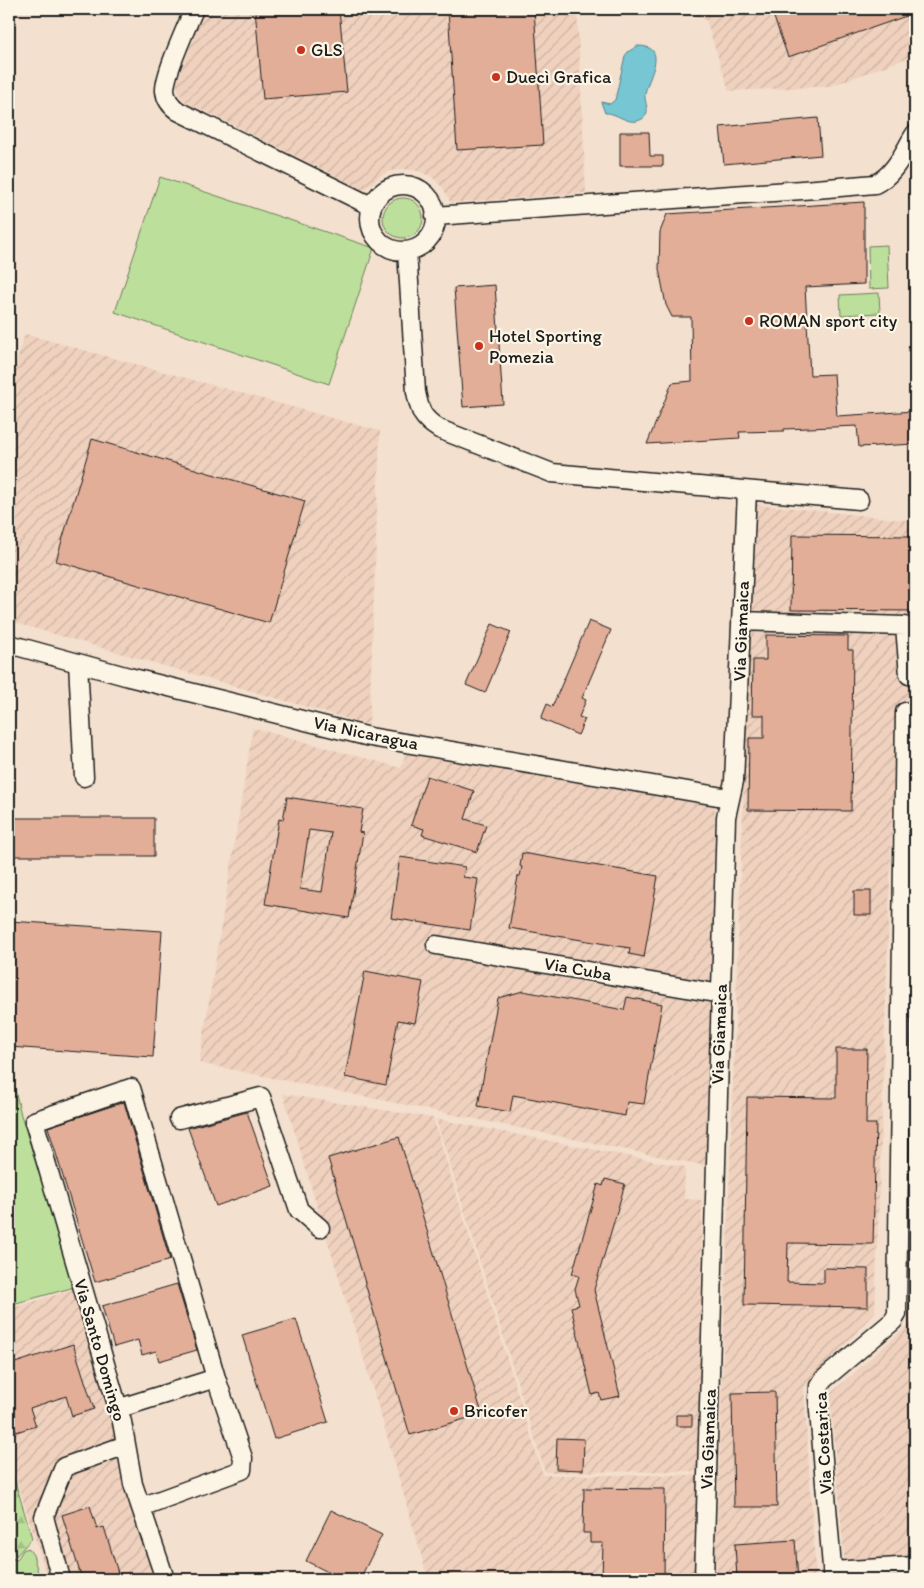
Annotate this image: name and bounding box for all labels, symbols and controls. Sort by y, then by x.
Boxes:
place label: GLS [311,39,343,61]
marker: GLS [295,44,307,56]
place label: Duecì Grafica [506,66,612,88]
marker: Duecì Grafica [490,71,502,83]
place label: ROMAN sport city [759,310,898,332]
marker: ROMAN sport city [743,315,755,327]
place label: Hotel Sporting Pomezia [489,325,603,368]
marker: Hotel Sporting Pomezia [473,340,485,352]
street label: Via Giamaica [728,580,754,682]
street label: Via Nicaragua [311,711,421,755]
street label: Via Cuba [542,952,614,986]
street label: Via Giamaica [706,983,732,1085]
street label: Via Santo Domingo [69,1276,131,1424]
street label: Via Giamaica [695,1388,721,1490]
street label: Via Costarica [809,1391,837,1495]
place label: Bricofer [464,1400,528,1422]
marker: Bricofer [448,1405,460,1417]

